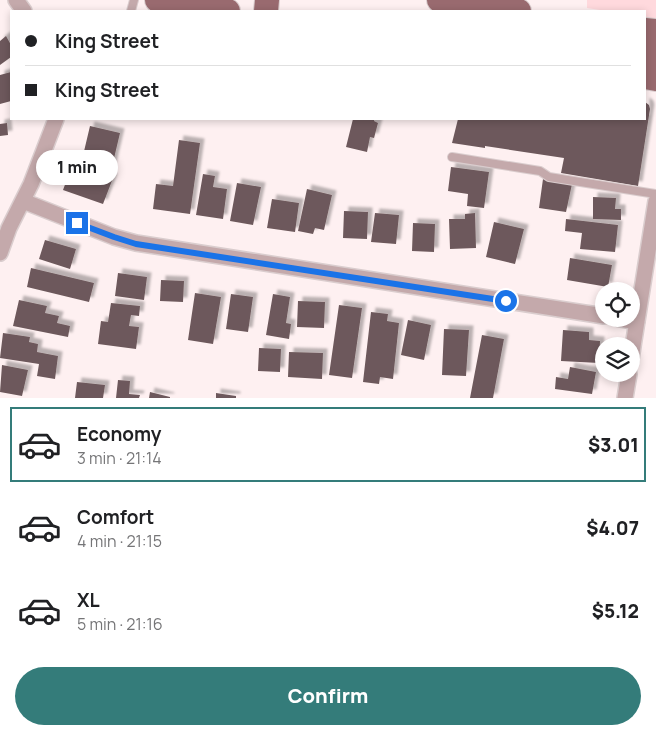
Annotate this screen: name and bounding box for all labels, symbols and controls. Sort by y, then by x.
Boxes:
text: King Street [55,28,159,54]
text: King Street [55,77,159,103]
callout: 1 min [36,150,118,186]
text: 1 min [57,156,97,178]
route end [66,212,88,234]
map controls [595,282,640,382]
button: locate [595,282,640,327]
route start [495,290,517,312]
button: layers [595,337,640,382]
text: Economy [77,421,161,447]
icon: car [17,422,62,467]
text: $3.01 [588,432,639,458]
text: 3 min · 21:14 [77,447,162,469]
text: Comfort [77,504,154,530]
icon: car [17,505,62,550]
text: $4.07 [586,515,639,541]
text: 4 min · 21:15 [77,530,162,552]
text: XL [77,587,100,613]
icon: car [17,588,62,633]
text: $5.12 [592,598,639,624]
text: 5 min · 21:16 [77,613,163,635]
button: Confirm [15,667,641,725]

